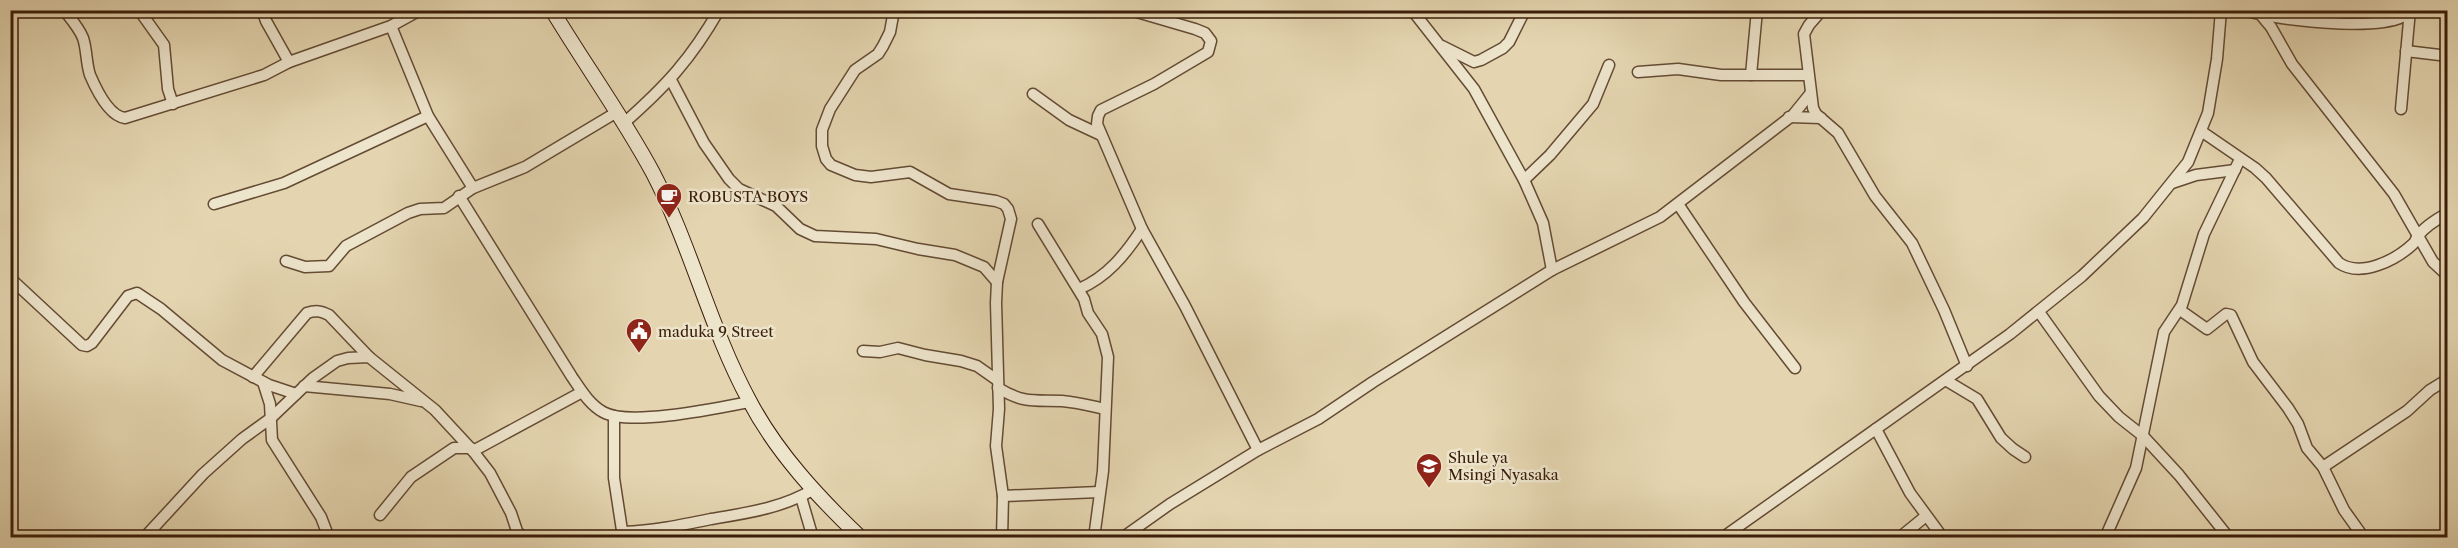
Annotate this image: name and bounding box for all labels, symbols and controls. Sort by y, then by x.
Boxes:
cafe icon: ROBUSTA BOYS [654,181,684,219]
place label: ROBUSTA BOYS [688,187,808,206]
public building icon: maduka 9 Street [624,316,654,354]
place label: maduka 9 Street [658,322,774,341]
place label: Shule ya Msingi Nyasaka [1448,448,1559,484]
school or university icon: Shule ya Msingi Nyasaka [1414,451,1444,489]

